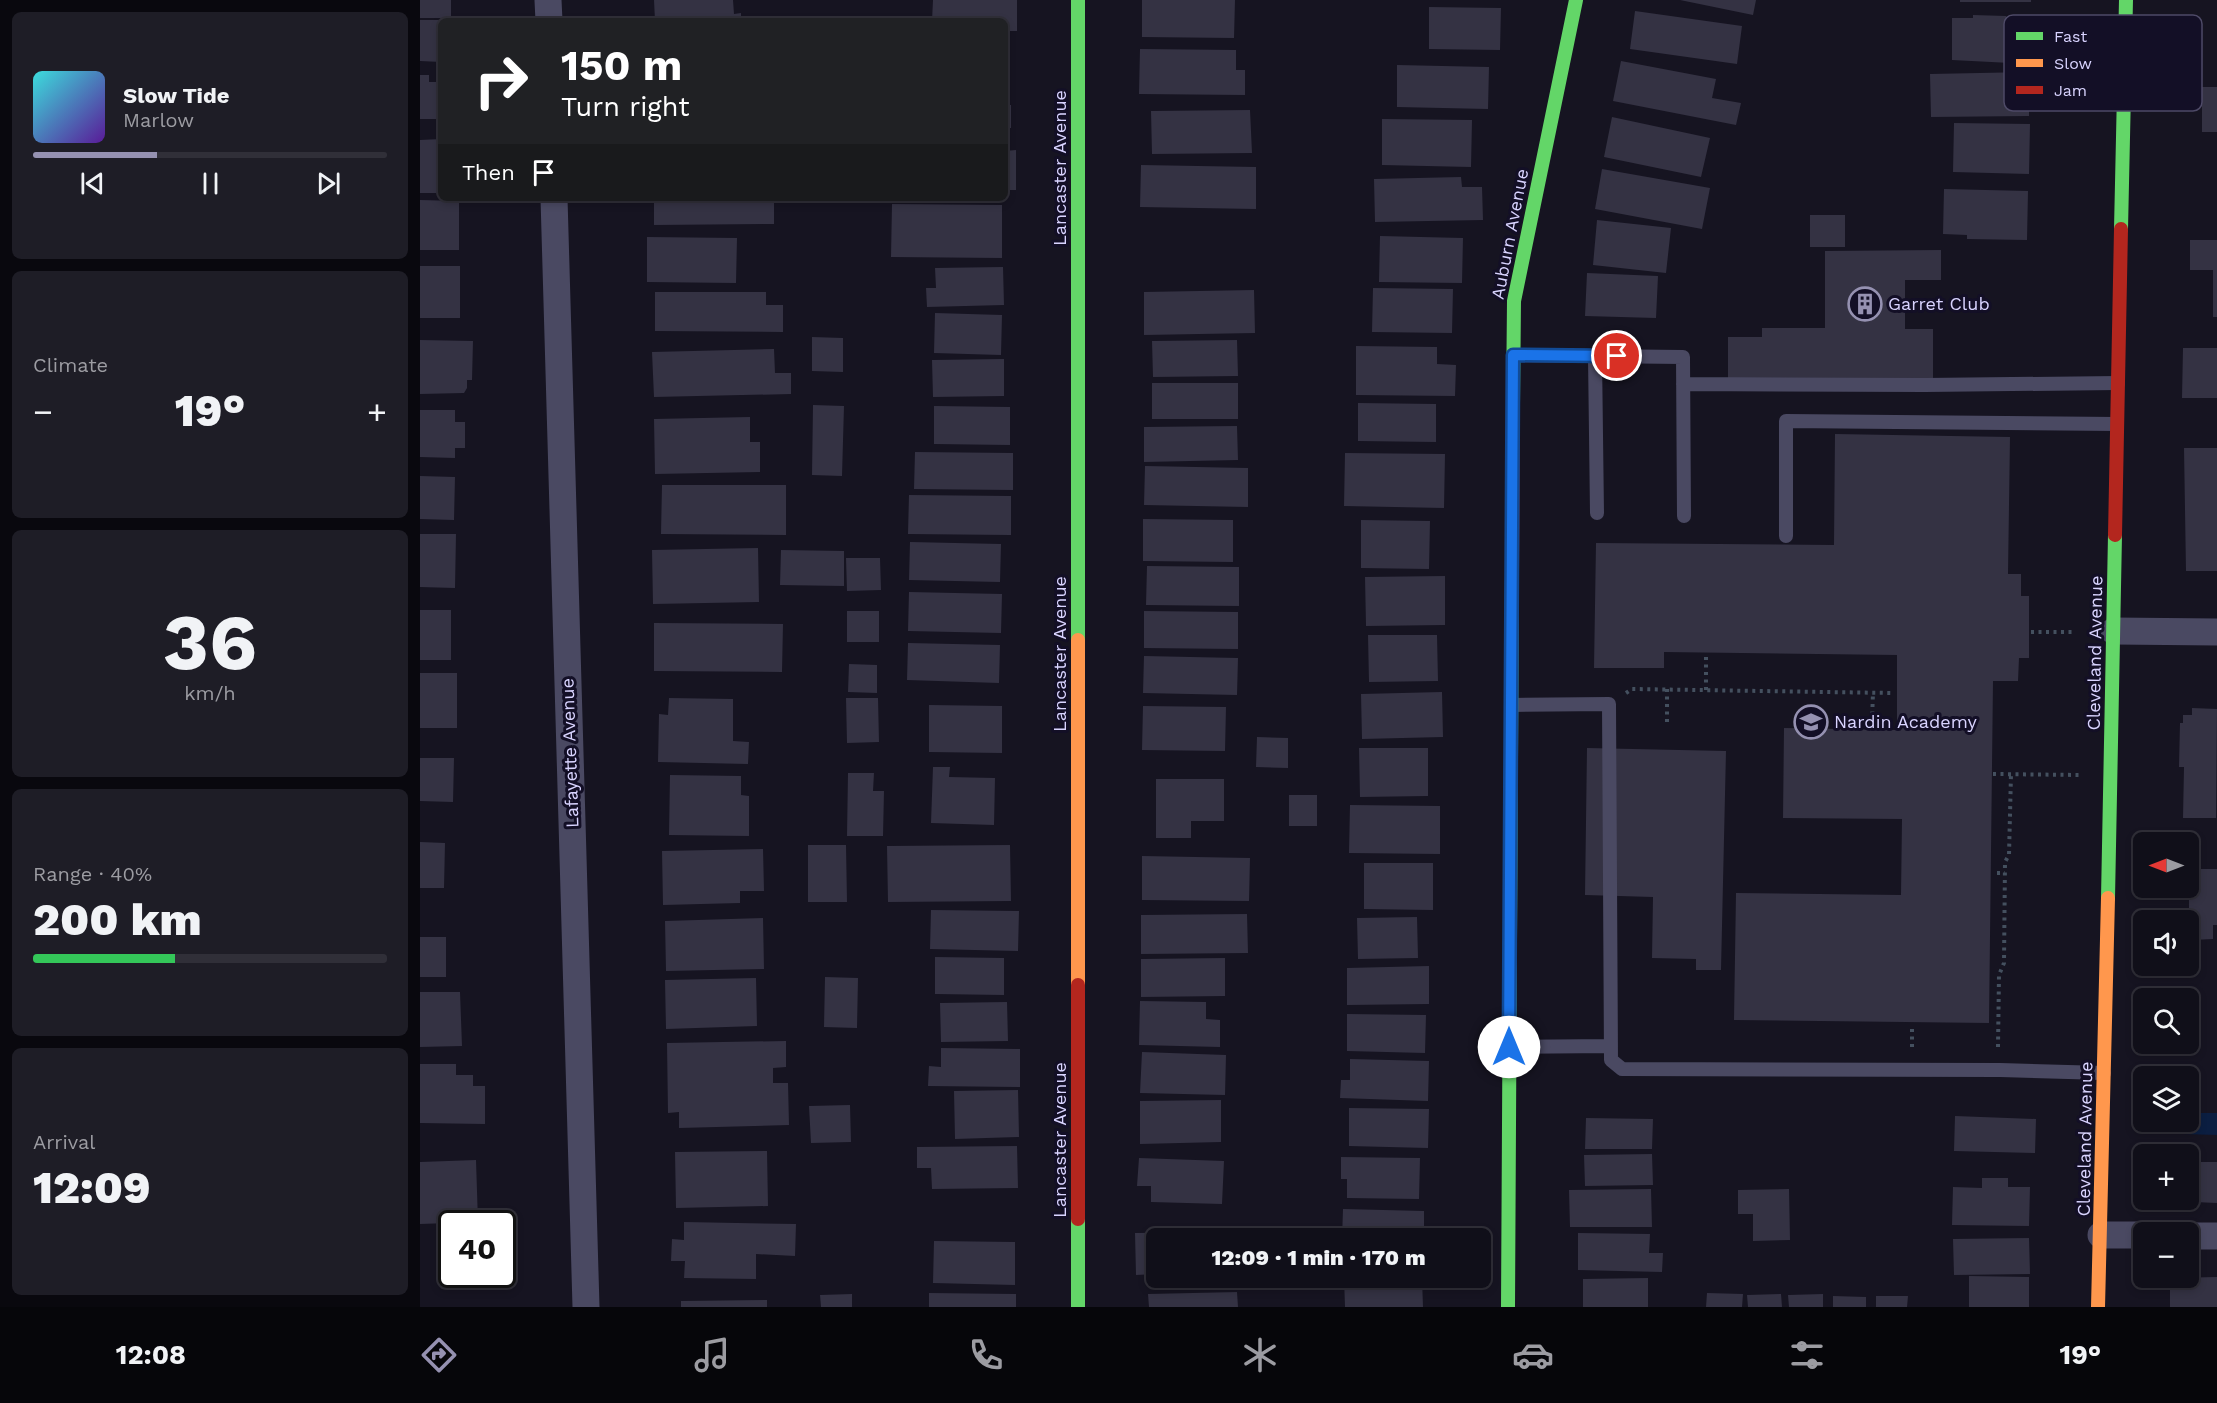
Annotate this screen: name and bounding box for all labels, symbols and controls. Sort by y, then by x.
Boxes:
legend [2004,15,2202,111]
text: Fast [2054,27,2087,46]
text: 150 m [561,41,682,90]
icon: right [462,42,540,120]
text: Slow [2054,54,2092,73]
text: Jam [2054,81,2087,100]
text: Slow Tide [123,83,230,108]
street label: Lancaster Avenue [1049,90,1070,246]
text: Turn right [561,91,690,123]
text: Marlow [123,108,194,132]
icon: arrive [527,156,560,189]
text: Then [462,160,515,185]
icon: previous [76,167,109,200]
icon: pause [194,167,227,200]
icon: next [312,167,345,200]
street label: Auburn Avenue [1487,167,1532,301]
building icon: Garret Club [1847,286,1883,322]
place label: Garret Club [1888,293,1990,314]
pin [1591,330,1642,381]
icon: arrive [1600,339,1633,372]
text: Climate [33,353,108,377]
text: 19° [175,384,245,437]
text: − [33,392,53,431]
text: + [367,392,387,431]
street label: Cleveland Avenue [2083,575,2106,731]
street label: Lancaster Avenue [1049,576,1070,732]
text: 36 [163,596,257,688]
street label: Lafayette Avenue [556,678,583,828]
text: km/h [184,681,236,705]
school or university icon: Nardin Academy [1793,704,1829,740]
place label: Nardin Academy [1834,711,1978,732]
north arrow [2133,832,2199,898]
map controls [2133,832,2199,1288]
text: Range · 40% [33,862,152,886]
text: 200 km [33,893,202,946]
button: sound [2133,910,2199,976]
button: search [2133,988,2199,1054]
position arrow [1477,1015,1541,1079]
street label: Cleveland Avenue [2073,1061,2096,1217]
street label: Lancaster Avenue [1049,1062,1070,1218]
button: layers [2133,1066,2199,1132]
text: Arrival [33,1130,95,1154]
button: + [2133,1144,2199,1210]
text: 12:09 [33,1161,151,1214]
speed limit sign: 40 [438,1210,516,1288]
button: − [2133,1222,2199,1288]
text: 12:09 · 1 min · 170 m [1211,1245,1426,1270]
icon: directions [418,1334,460,1376]
icon: music [691,1334,733,1376]
icon: phone [965,1334,1007,1376]
icon: climate [1239,1334,1281,1376]
icon: car [1512,1334,1554,1376]
icon: filters [1786,1334,1828,1376]
text: 12:08 [116,1339,186,1371]
text: 19° [2060,1339,2101,1371]

